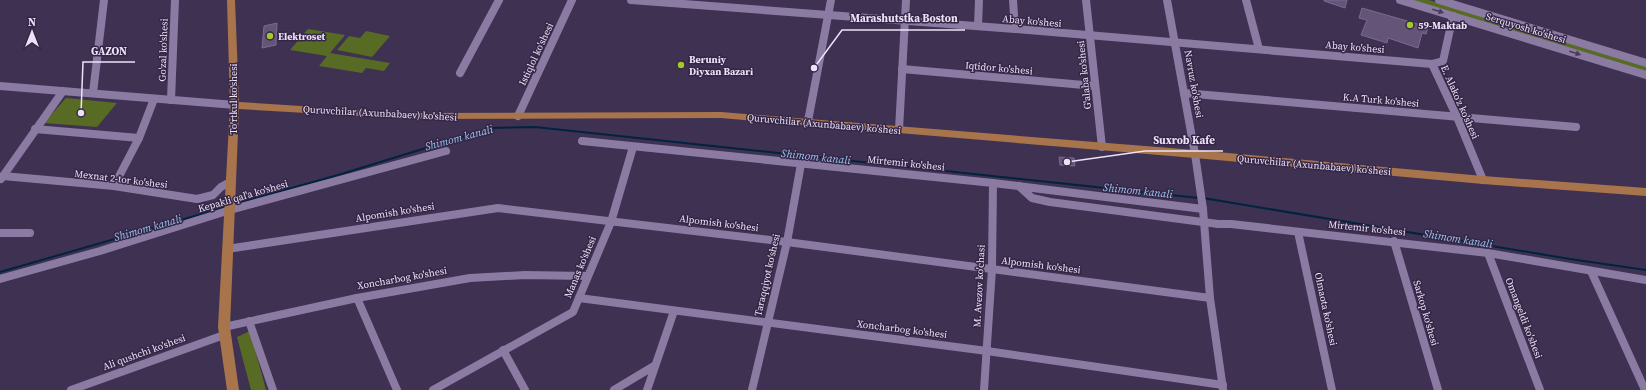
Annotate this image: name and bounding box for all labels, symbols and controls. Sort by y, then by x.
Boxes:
callout: Marashutstka Boston [842,7,965,30]
one-way arrow [1432,8,1444,14]
street label: Serquyosh ko'shesi [1484,10,1568,46]
text: Marashutstka Boston [850,11,958,26]
north arrow [12,12,52,52]
street label: Abay ko'shesi [1002,12,1062,30]
text: N [28,15,36,30]
street label: Go'zal ko'shesi [155,18,171,82]
place label: 59-Maktab [1418,19,1467,32]
marker: 59-Maktab [1405,20,1415,30]
street label: Istiqlol ko'shesi [516,21,556,87]
place label: Elektroset [278,30,326,43]
marker: Elektroset [265,31,275,41]
street label: Abay ko'shesi [1325,38,1385,56]
callout: GAZON [83,39,135,62]
street label: G'alaba ko'shesi [1074,40,1094,110]
text: GAZON [91,44,127,59]
street label: Navruz ko'shesi [1182,49,1206,119]
one-way arrow [1570,50,1582,56]
place label: Beruniy Diyxan Bazari [689,53,753,78]
street label: Iqtidor ko'shesi [965,59,1033,77]
marker: Beruniy Diyxan Bazari [676,60,686,70]
street label: E. Alako'z ko'shesi [1438,63,1482,141]
street label: To'rtkul ko'shesi [227,64,240,134]
street label: K.A Turk ko'shesi [1342,90,1420,110]
street label: Quruvchilar (Axunbabaev) ko'shesi [303,102,457,124]
street label: Quruvchilar (Axunbabaev) ko'shesi [747,111,901,137]
water label: Shimom kanali [423,122,495,154]
callout: Suxrob Kafe [1145,128,1223,151]
text: Suxrob Kafe [1153,133,1215,148]
water label: Shimom kanali [780,146,852,168]
street label: Mirtemir ko'shesi [867,152,945,174]
street label: Quruvchilar (Axunbabaev) ko'shesi [1237,152,1391,178]
street label: Mexnat 2-tor ko'shesi [74,167,168,191]
street label: Kepakli qal'a ko'shesi [197,177,289,215]
water label: Shimom kanali [1102,180,1174,202]
street label: Alpomish ko'shesi [355,199,435,225]
water label: Shimom kanali [112,211,184,245]
street label: Alpomish ko'shesi [679,212,759,234]
street label: Mirtemir ko'shesi [1328,217,1406,239]
water label: Shimom kanali [1422,226,1494,252]
street label: Taraqqiyot ko'shesi [751,232,783,318]
street label: Manas ko'shesi [561,234,599,300]
street label: M. Avezov ko'chasi [970,244,988,328]
street label: Alpomish ko'shesi [1001,254,1081,276]
street label: Xoncharbog ko'shesi [356,264,448,292]
street label: Olmaota ko'shesi [1312,271,1340,347]
street label: Omangeldi ko'shesi [1503,276,1545,360]
street label: Sarkop ko'shesi [1410,279,1442,347]
street label: Xoncharbog ko'shesi [856,317,948,341]
street label: Ali qushchi ko'shesi [101,331,187,373]

